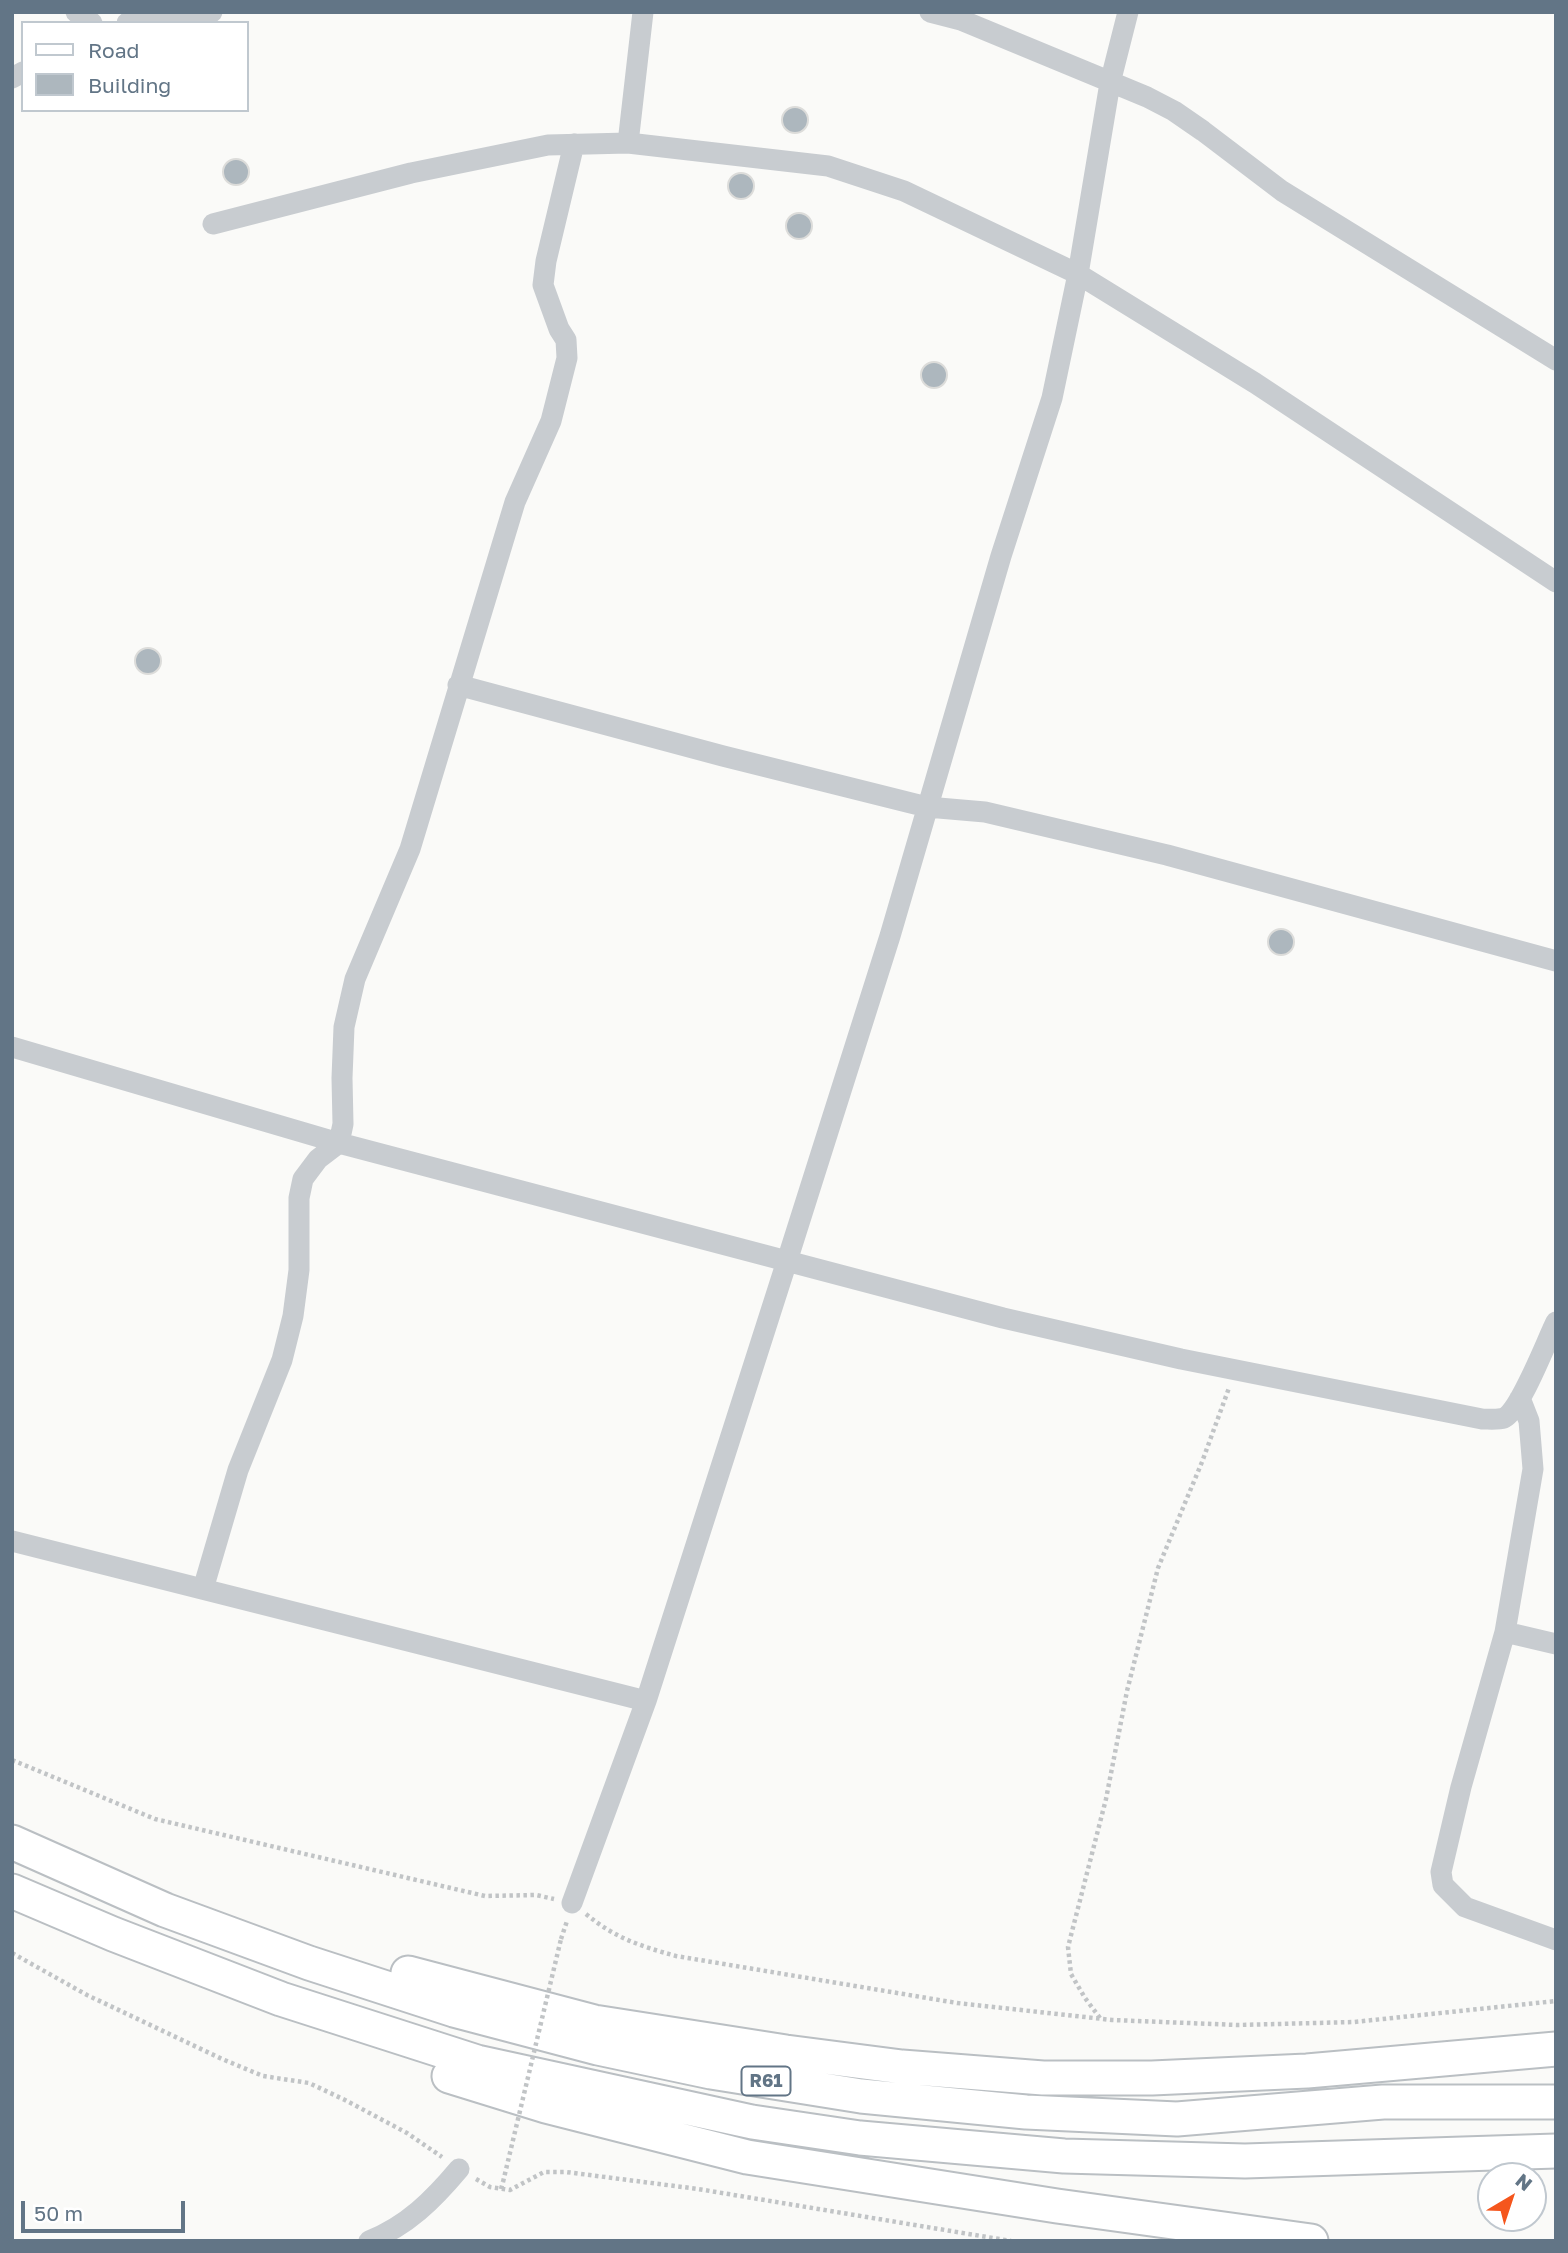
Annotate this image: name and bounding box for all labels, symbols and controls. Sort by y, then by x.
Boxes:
legend [21,21,248,112]
text: Road [88,37,139,63]
text: Building [88,72,171,98]
road number: R61 [742,2066,790,2096]
north arrow [1477,2162,1547,2232]
text: N [1511,2168,1537,2195]
scale bar [24,2186,189,2230]
text: 50 m [34,2200,83,2226]

